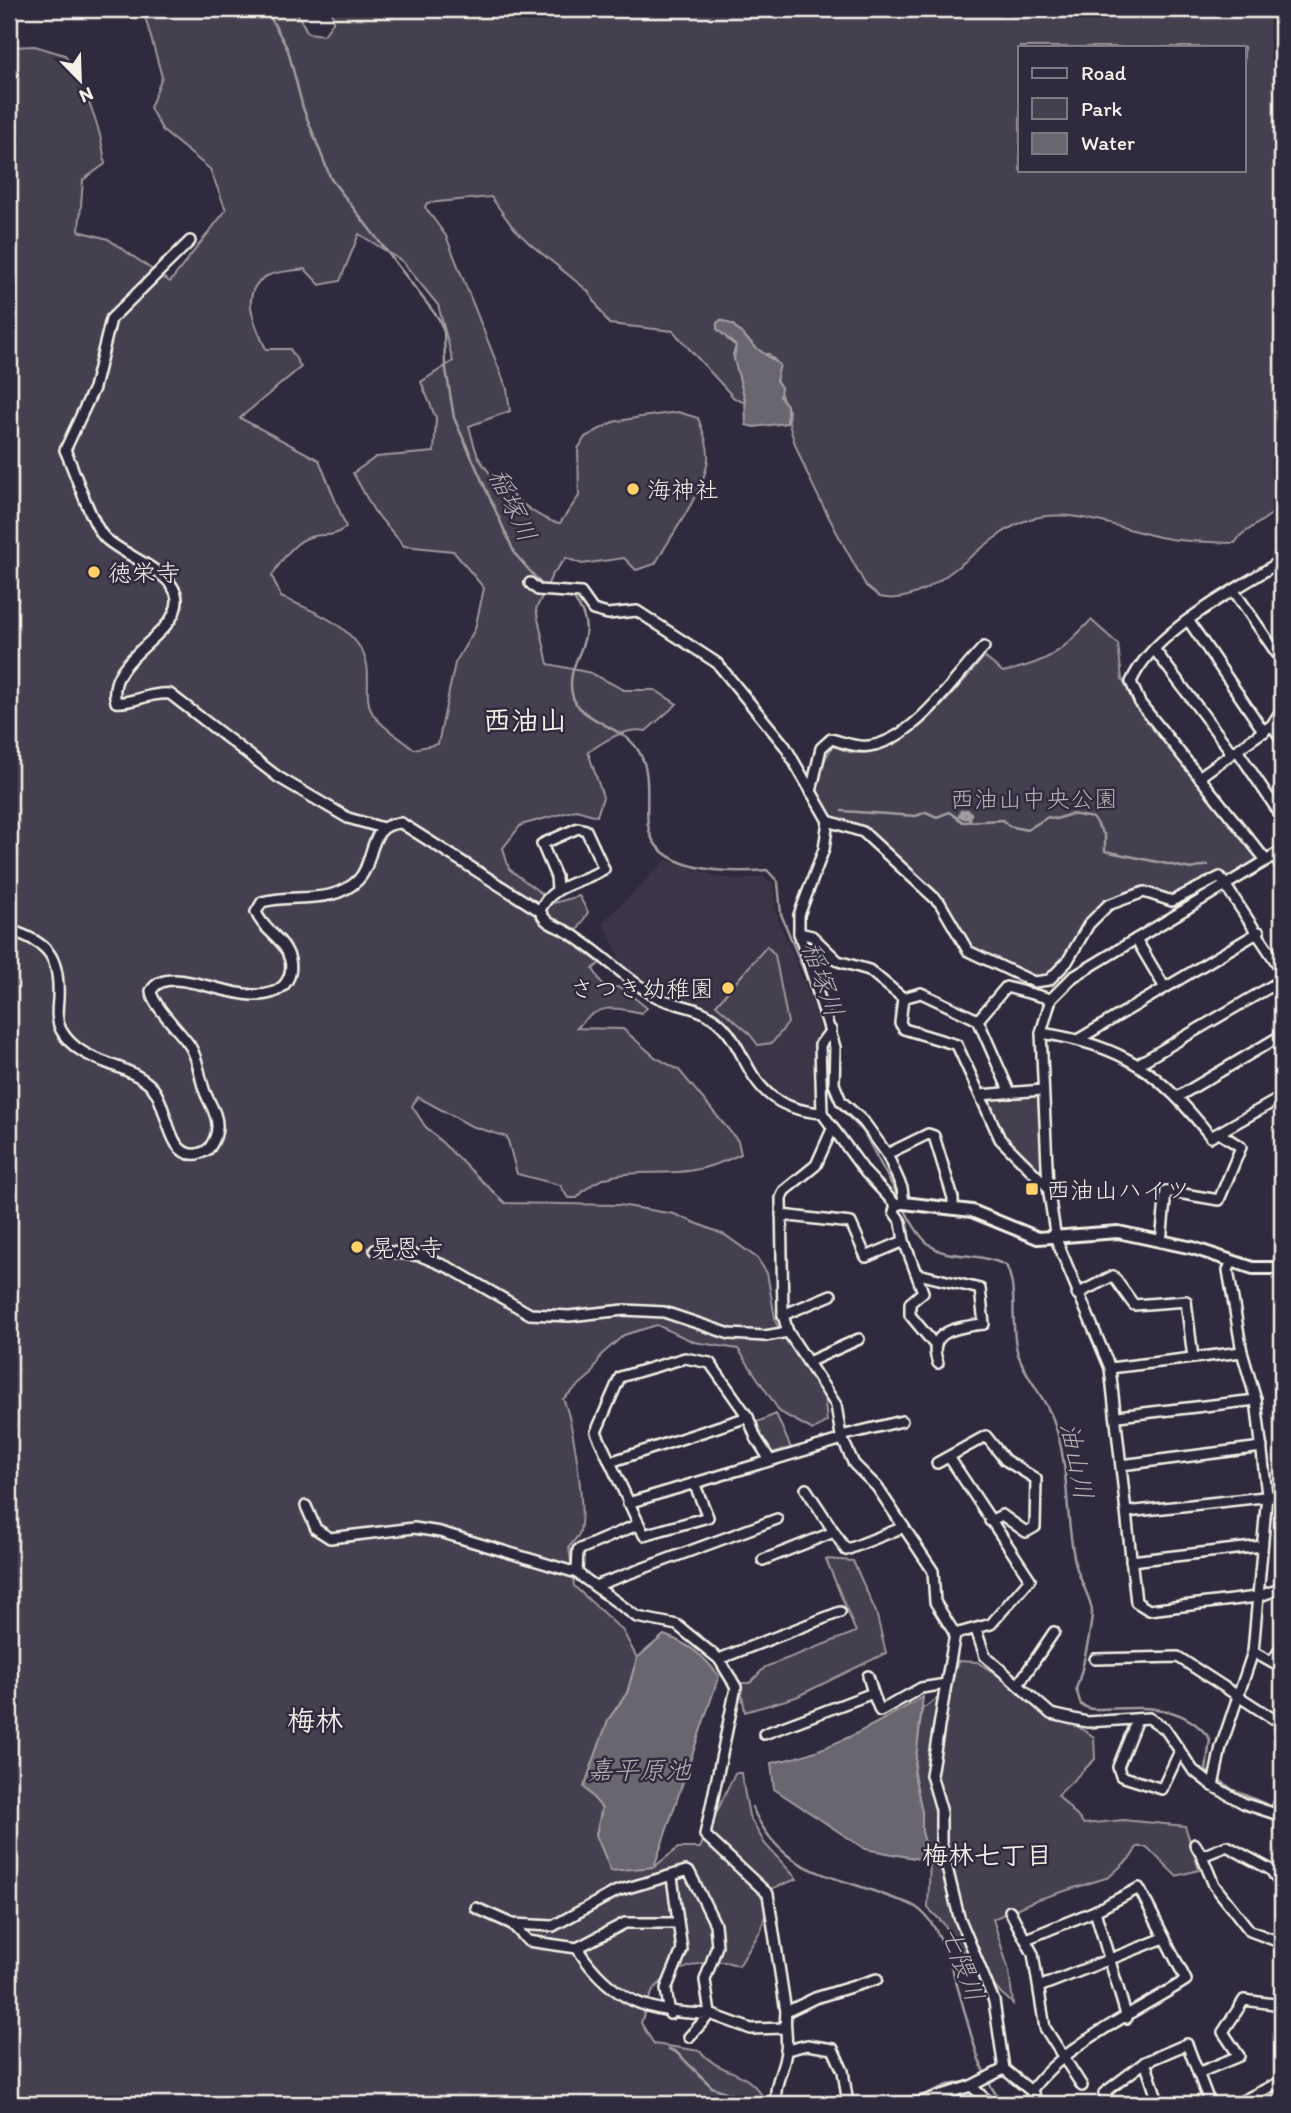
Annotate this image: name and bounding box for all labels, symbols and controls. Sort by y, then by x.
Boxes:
north arrow [46,46,116,116]
legend [1018,46,1246,172]
text: Road [1081,60,1127,85]
text: N [76,82,97,108]
text: Park [1081,96,1123,121]
text: Water [1081,130,1135,155]
water label: 稲塚川 [482,463,544,547]
place label: 海神社 [647,475,719,504]
marker: 海神社 [625,481,641,497]
place label: 徳栄寺 [108,558,180,587]
marker: 徳栄寺 [86,564,102,580]
district label: 西油山 [483,703,567,737]
park label: 西油山中央公園 [950,784,1118,813]
water label: 稲塚川 [795,937,851,1021]
place label: さつき幼稚園 [570,974,714,1003]
marker: さつき幼稚園 [720,980,736,996]
place label: 西油山ハイツ [1046,1175,1190,1204]
marker: 西油山ハイツ [1024,1181,1040,1197]
place label: 晃恩寺 [371,1233,443,1262]
marker: 晃恩寺 [349,1239,365,1255]
water label: 油山川 [1054,1420,1100,1502]
district label: 梅林 [287,1703,343,1737]
water label: 嘉平原池 [587,1754,692,1786]
district label: 梅林七丁目 [922,1839,1052,1871]
water label: 七隈川 [935,1922,991,2006]

